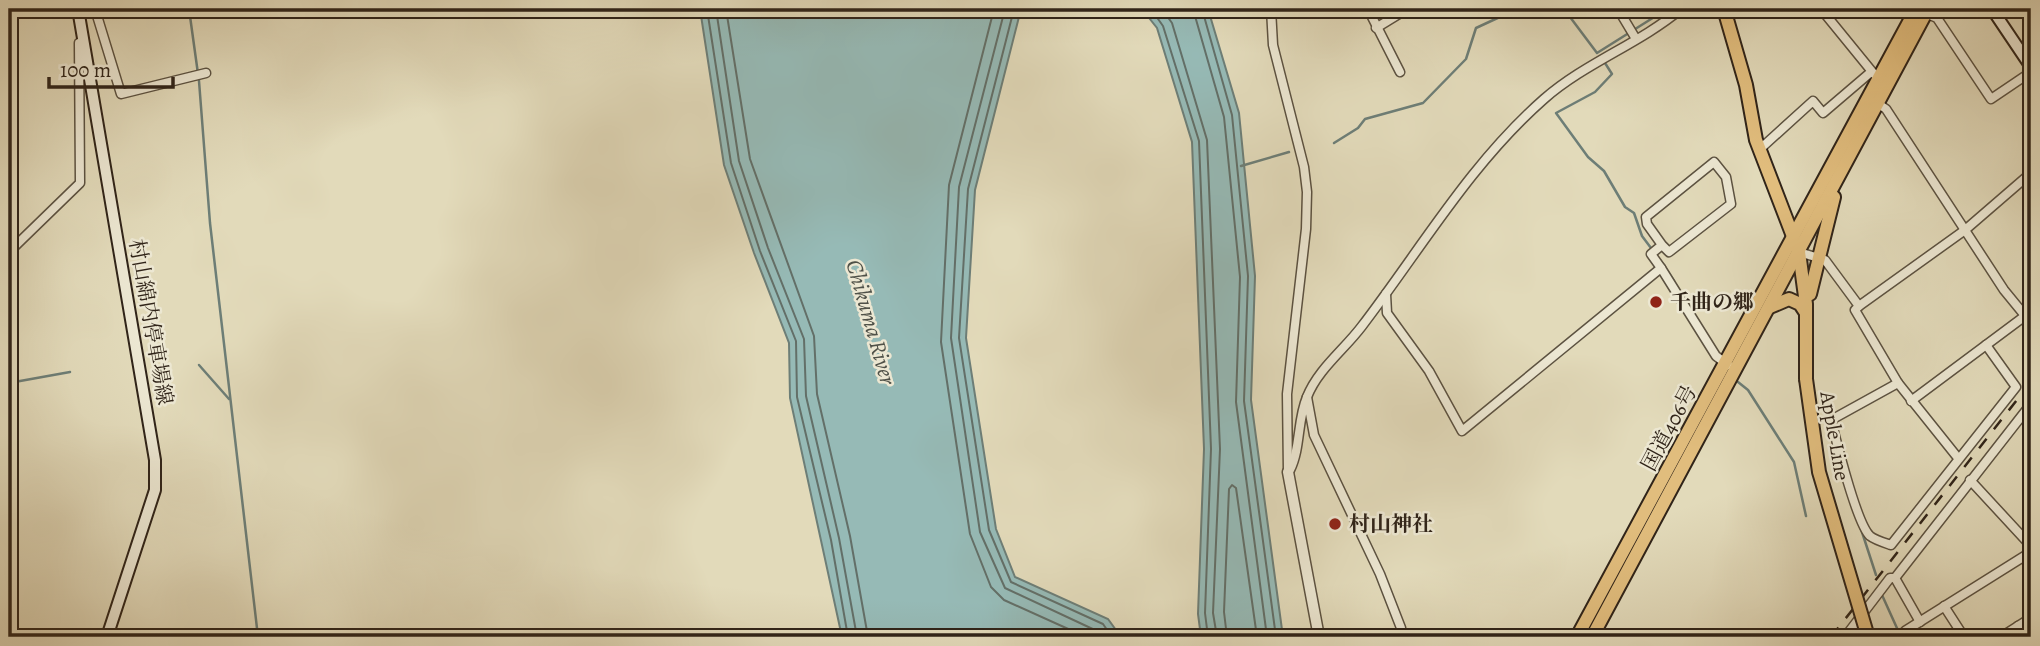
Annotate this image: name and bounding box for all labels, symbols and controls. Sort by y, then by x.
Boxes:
scale bar [49,46,173,90]
text: 100 m [60,56,111,84]
street label: 村山綿内停車場線 [123,237,179,407]
water label: Chikuma River [838,256,904,389]
place label: 千曲の郷 [1670,288,1754,316]
marker: 千曲の郷 [1648,294,1664,310]
street label: 国道406号 [1635,380,1703,476]
street label: Apple Line [1813,388,1857,483]
place label: 村山神社 [1349,510,1433,538]
marker: 村山神社 [1327,516,1343,532]

